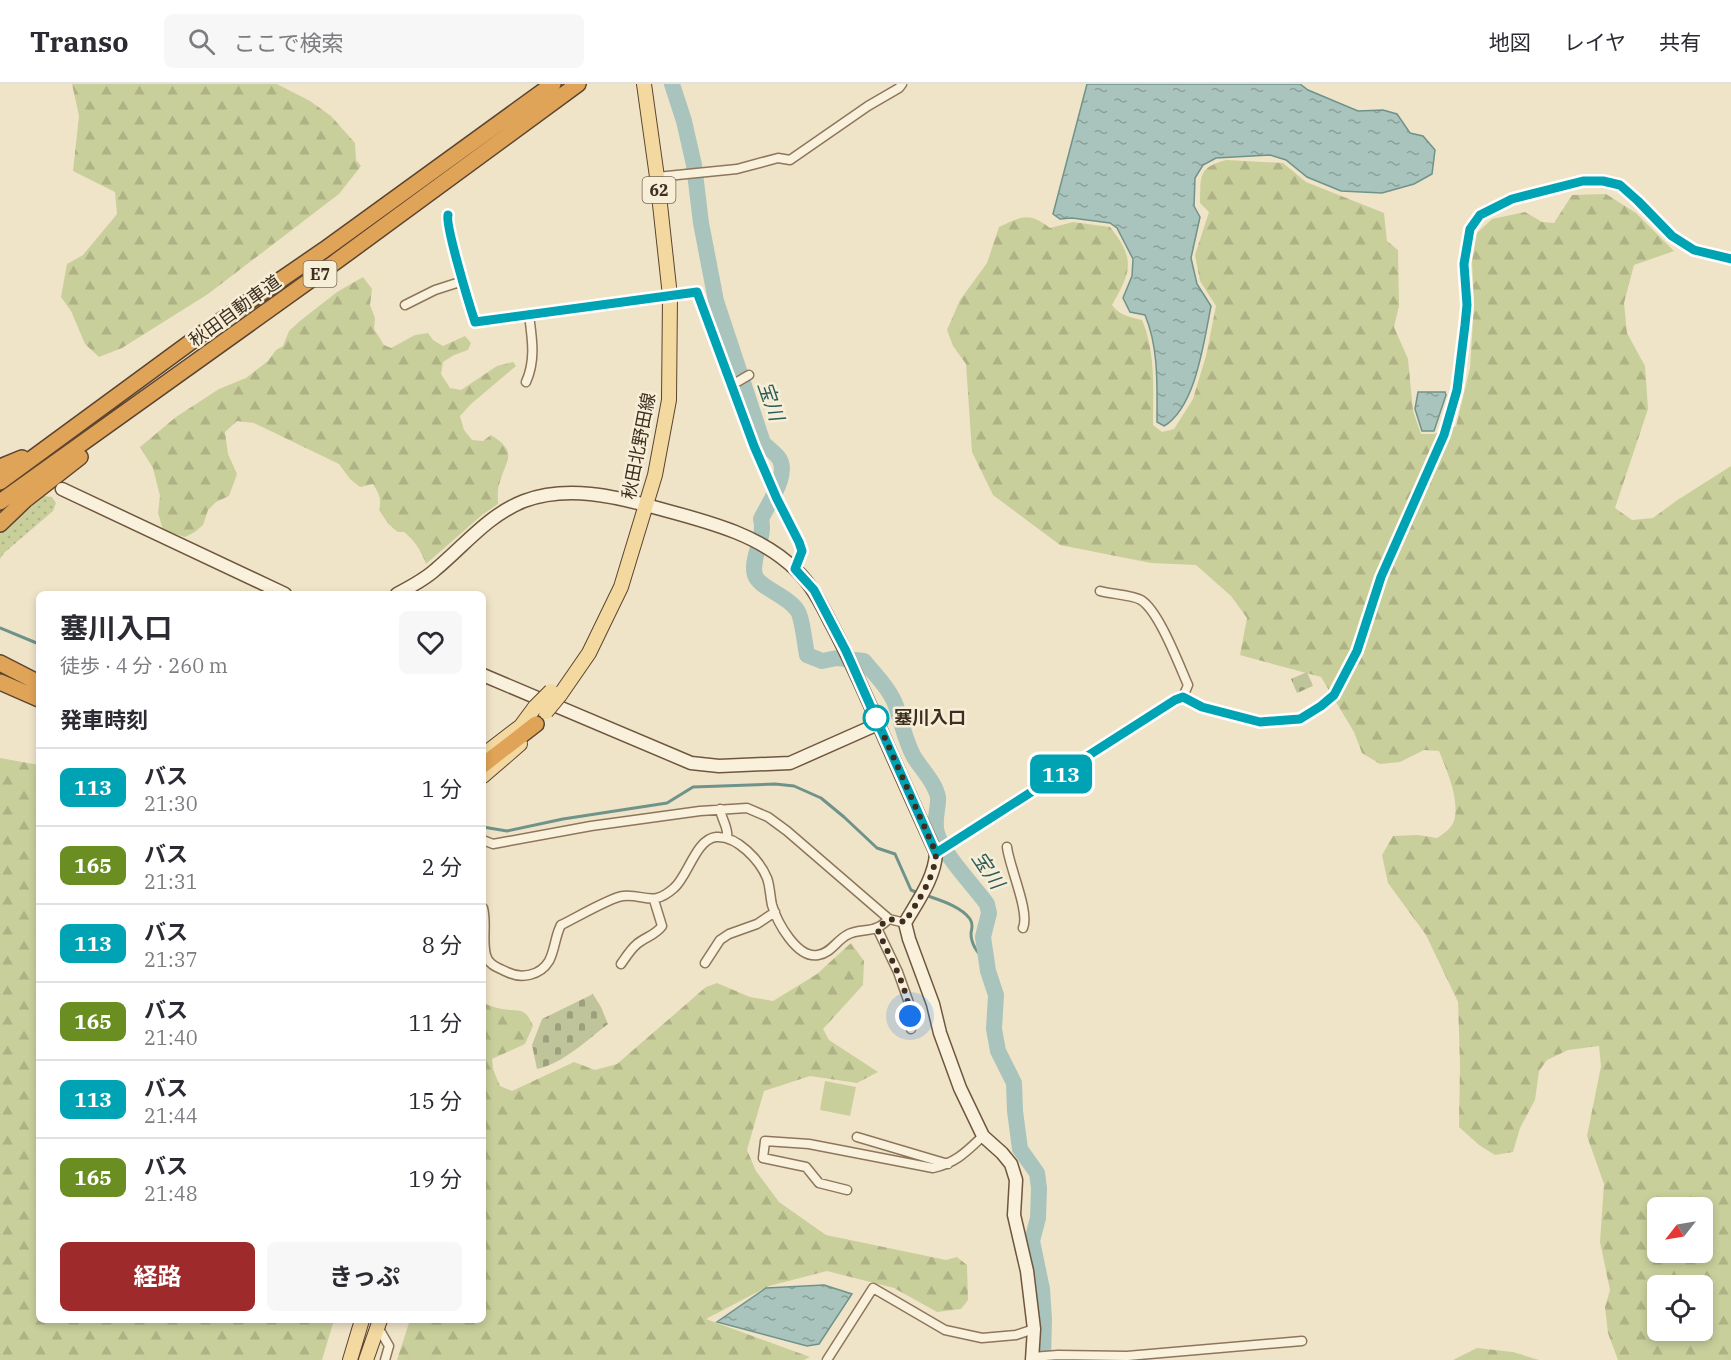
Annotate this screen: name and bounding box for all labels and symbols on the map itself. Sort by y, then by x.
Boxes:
road number: 62 [642,177,676,203]
road number: E7 [304,261,336,287]
street label: 秋田自動車道 [184,270,285,352]
water label: 宝川 [752,378,791,426]
street label: 秋田北野田線 [617,391,660,501]
marker: 塞川入口 [863,705,889,731]
place label: 塞川入口 [894,706,966,729]
line badge: 113 [1026,754,1096,794]
water label: 宝川 [966,846,1012,896]
your location [895,1001,925,1031]
north arrow [1647,1197,1713,1263]

